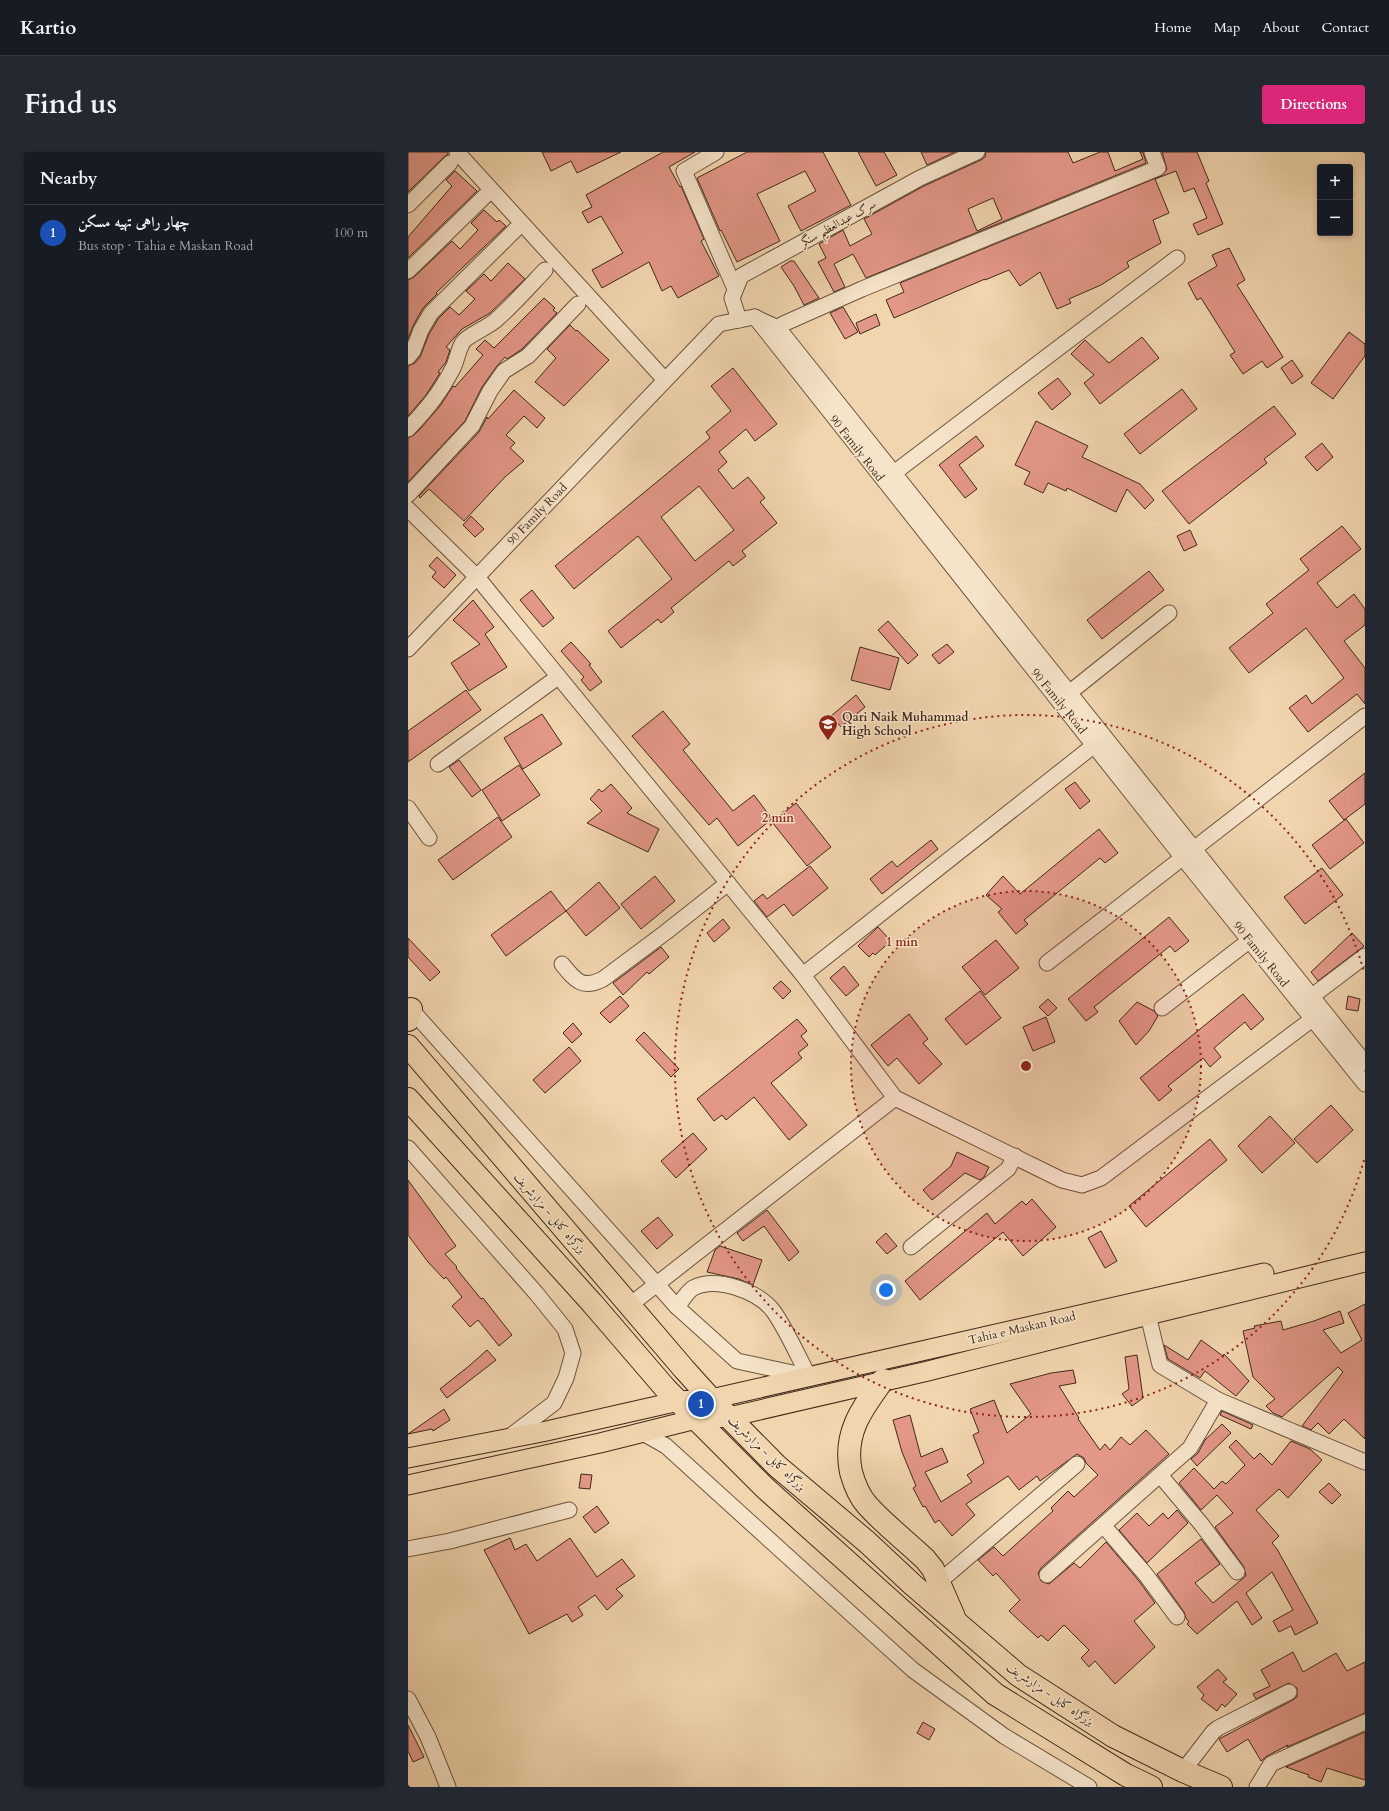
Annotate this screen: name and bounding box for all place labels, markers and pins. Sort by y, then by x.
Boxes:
place label: Qari Naik Muhammad High School [842,709,969,739]
school or university icon: Qari Naik Muhammad High School [817,713,839,741]
centre of rings [1019,1059,1033,1073]
pin: 1 [688,1389,714,1419]

